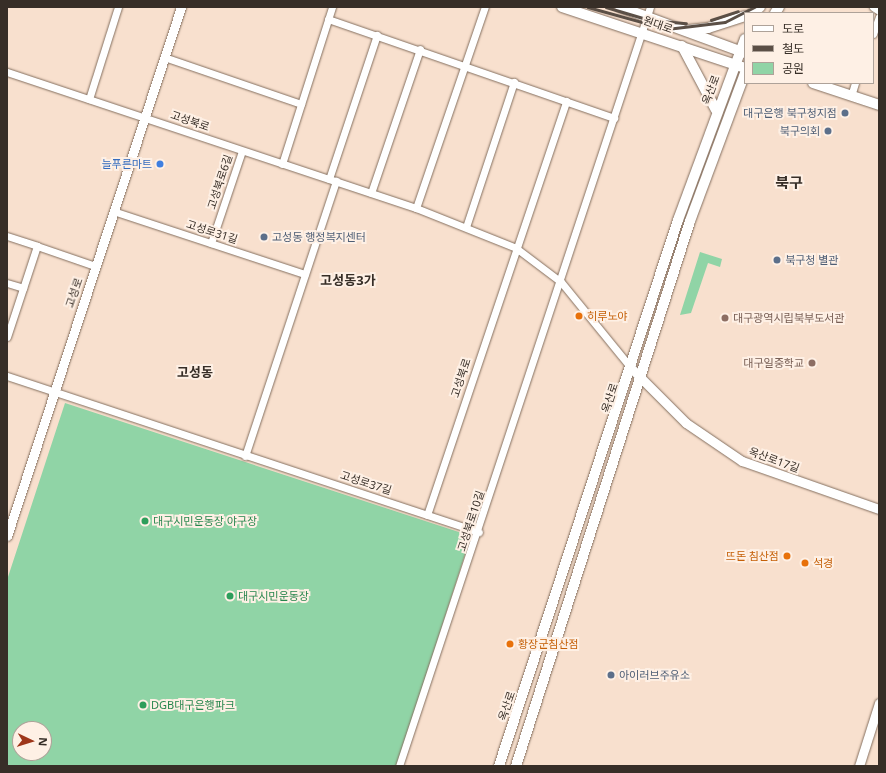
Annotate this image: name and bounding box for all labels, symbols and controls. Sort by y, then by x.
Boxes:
legend [744,12,874,84]
street label: 원대로 [641,14,675,36]
text: 도로 [782,20,804,37]
text: 철도 [782,40,804,57]
text: 공원 [782,60,804,77]
street label: 옥산로 [699,73,723,107]
place label: 대구은행 북구청지점 [743,106,837,120]
street label: 고성북로 [169,108,211,134]
marker: 대구은행 북구청지점 [840,108,850,118]
place label: 북구의회 [780,124,820,138]
marker: 북구의회 [823,126,833,136]
street label: 고성북로6길 [205,153,235,211]
place label: 늘푸른마트 [101,157,152,171]
marker: 늘푸른마트 [155,159,165,169]
district label: 북구 [775,174,803,192]
street label: 고성로31길 [185,218,239,246]
place label: 고성동 행정복지센터 [272,230,366,244]
marker: 고성동 행정복지센터 [259,232,269,242]
place label: 북구청 별관 [785,253,838,267]
marker: 북구청 별관 [772,255,782,265]
district label: 고성동3가 [320,272,376,288]
street label: 고성로 [63,276,85,310]
place label: 히루노야 [587,309,627,323]
marker: 히루노야 [574,311,584,321]
place label: 대구광역시립북부도서관 [733,311,844,325]
marker: 대구광역시립북부도서관 [720,313,730,323]
place label: 대구일중학교 [743,356,804,370]
street label: 고성북로 [448,357,474,399]
marker: 대구일중학교 [807,358,817,368]
district label: 고성동 [177,364,213,380]
street label: 옥산로 [599,382,621,414]
street label: 옥산로17길 [747,445,801,475]
street label: 고성로37길 [339,469,393,497]
street label: 고성북로10길 [455,489,487,553]
place label: 대구시민운동장 야구장 [153,514,257,528]
marker: 대구시민운동장 야구장 [140,516,150,526]
place label: 뜨돈 침산점 [726,549,779,563]
marker: 뜨돈 침산점 [782,551,792,561]
place label: 석경 [813,556,833,570]
marker: 석경 [800,558,810,568]
place label: 대구시민운동장 [238,589,309,603]
marker: 대구시민운동장 [225,591,235,601]
place label: 황장군침산점 [518,637,579,651]
marker: 황장군침산점 [505,639,515,649]
place label: 아이러브주유소 [619,668,690,682]
marker: 아이러브주유소 [606,670,616,680]
street label: 옥산로 [496,689,518,723]
place label: DGB대구은행파크 [151,698,235,712]
marker: DGB대구은행파크 [138,700,148,710]
north arrow [12,721,52,761]
text: N [36,737,51,747]

